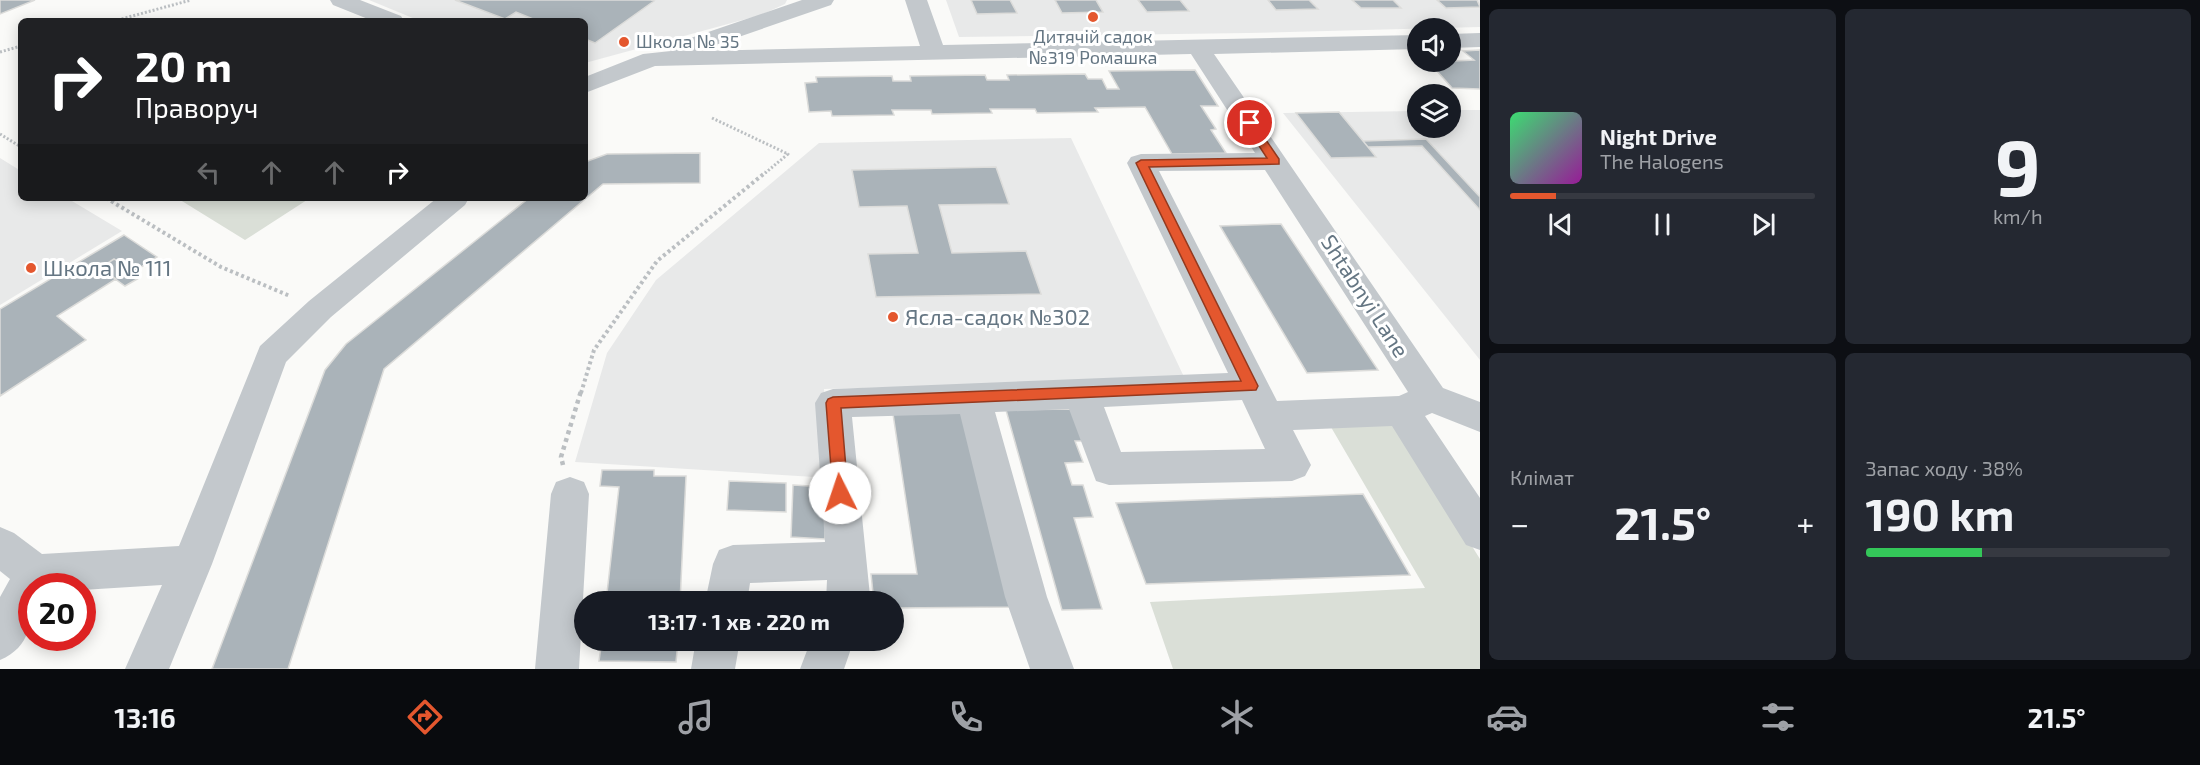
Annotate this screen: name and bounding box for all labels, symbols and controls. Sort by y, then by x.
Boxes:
marker: Дитячій садок №319 Ромашка [1086,10,1100,24]
map controls [1407,18,1461,138]
button: sound [1407,18,1461,72]
place label: Дитячій садок №319 Ромашка [1028,25,1158,68]
place label: Школа № 35 [636,30,739,52]
marker: Школа № 35 [617,35,631,49]
text: 20 m [135,40,232,90]
icon: right [36,42,114,120]
button: layers [1407,84,1461,138]
text: Праворуч [135,91,258,123]
pin [1224,97,1275,148]
icon: arrive [1233,106,1266,139]
text: 9 [1995,118,2041,212]
text: Night Drive [1600,123,1717,149]
text: The Halogens [1600,149,1724,173]
icon: left [192,156,225,189]
icon: ahead [255,156,288,189]
icon: ahead [318,156,351,189]
icon: right [381,156,414,189]
text: km/h [1993,204,2043,228]
icon: previous [1544,208,1577,241]
icon: pause [1646,208,1679,241]
icon: next [1747,208,1780,241]
street label: Shtabnyi Lane [1317,229,1415,362]
place label: Школа № 111 [43,254,172,280]
marker: Школа № 111 [24,261,38,275]
place label: Ясла-садок №302 [905,303,1090,329]
marker: Ясла-садок №302 [886,310,900,324]
text: Запас ходу · 38% [1866,456,2023,480]
position arrow [808,461,872,525]
text: Клімат [1510,465,1574,489]
text: 190 km [1866,486,2014,540]
text: 21.5° [1614,495,1711,549]
text: − [1510,503,1529,543]
text: + [1796,503,1814,543]
speed limit sign: 20 [18,573,96,651]
text: 13:17 · 1 хв · 220 m [648,608,830,634]
icon: directions [404,696,446,738]
icon: music [675,696,717,738]
icon: phone [945,696,987,738]
icon: climate [1216,696,1258,738]
icon: car [1486,696,1528,738]
icon: filters [1757,696,1799,738]
text: 13:16 [114,701,176,733]
text: 21.5° [2028,701,2086,733]

